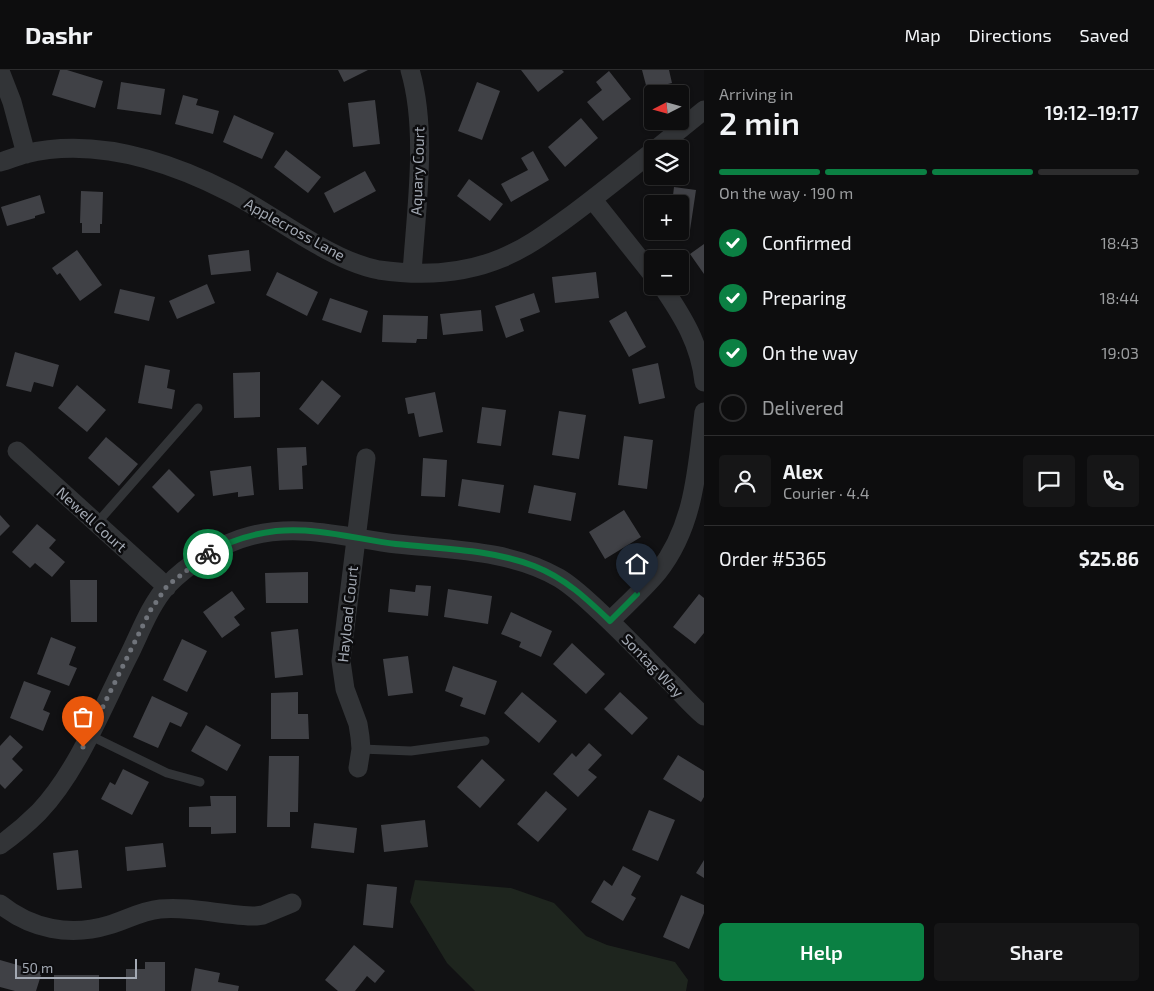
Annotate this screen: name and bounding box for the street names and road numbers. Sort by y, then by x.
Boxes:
street label: Aquary Court [406,126,428,216]
street label: Applecross Lane [242,194,348,264]
street label: Newell Court [53,483,131,555]
street label: Hayload Court [333,565,361,663]
street label: Sontag Way [618,629,688,701]

